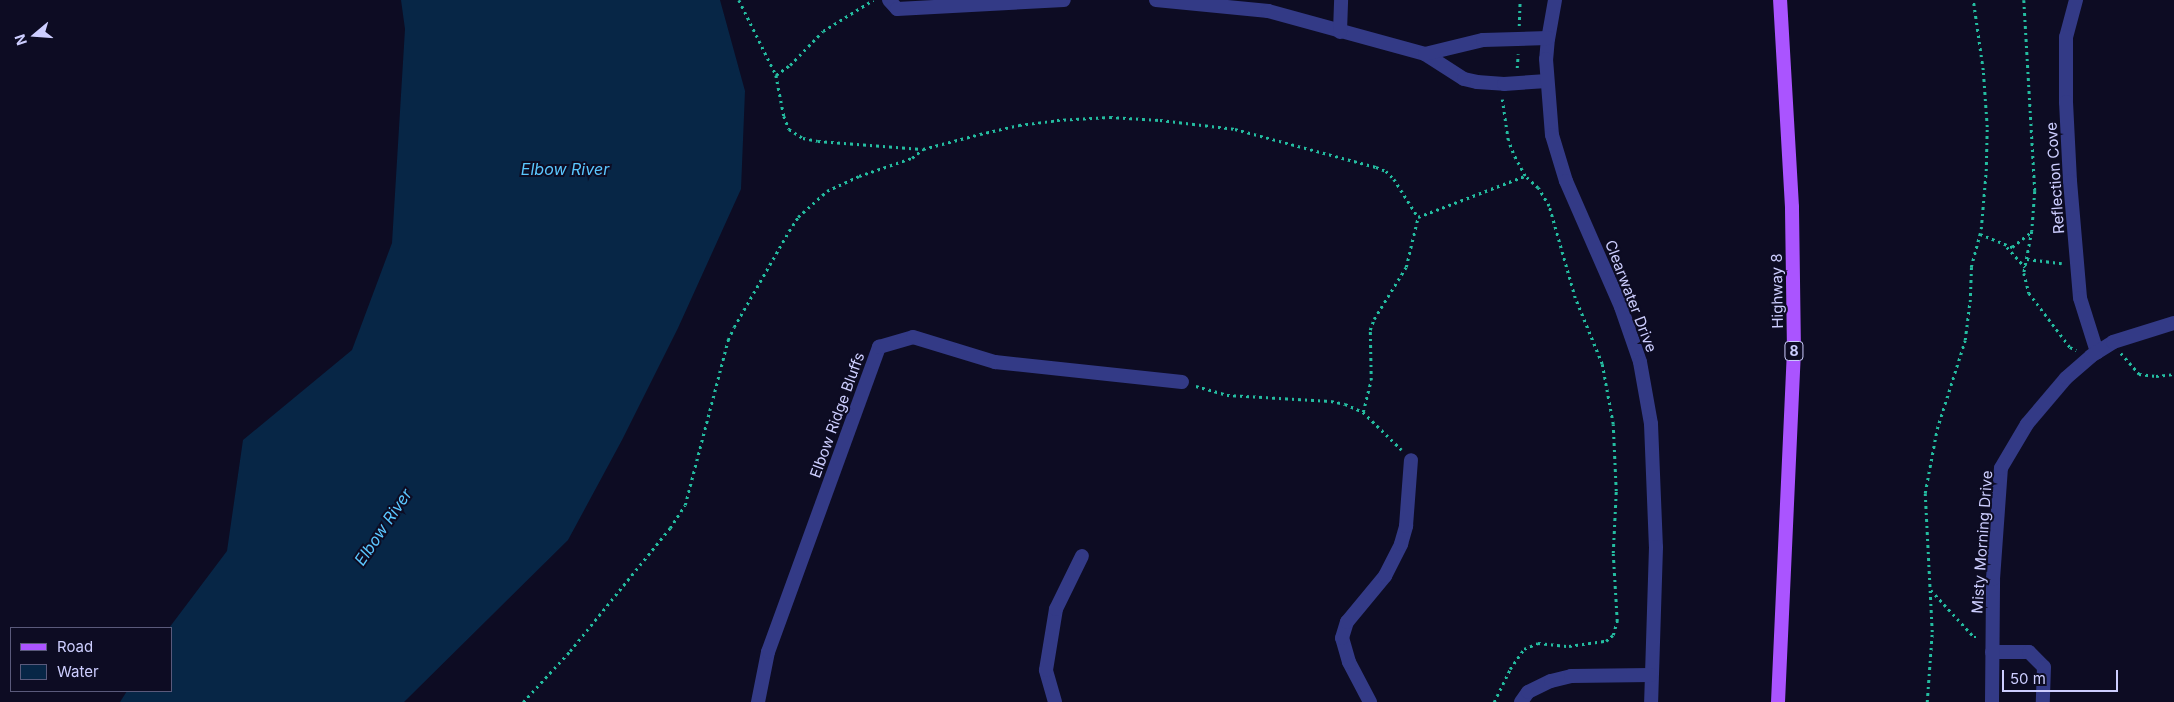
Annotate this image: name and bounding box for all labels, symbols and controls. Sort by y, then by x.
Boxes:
north arrow [10,10,60,60]
text: N [11,32,30,47]
street label: Reflection Cove [2042,122,2068,234]
water label: Elbow River [521,159,609,179]
street label: Clearwater Drive [1601,237,1661,355]
street label: Highway 8 [1767,253,1787,329]
road number: 8 [1784,340,1804,362]
street label: Elbow Ridge Bluffs [806,350,868,480]
street label: Misty Morning Drive [1968,470,1996,614]
water label: Elbow River [350,485,416,569]
legend [10,627,172,692]
text: Road [57,637,93,656]
scale bar [2004,660,2120,692]
text: Water [57,662,99,681]
text: 50 m [2010,669,2046,688]

